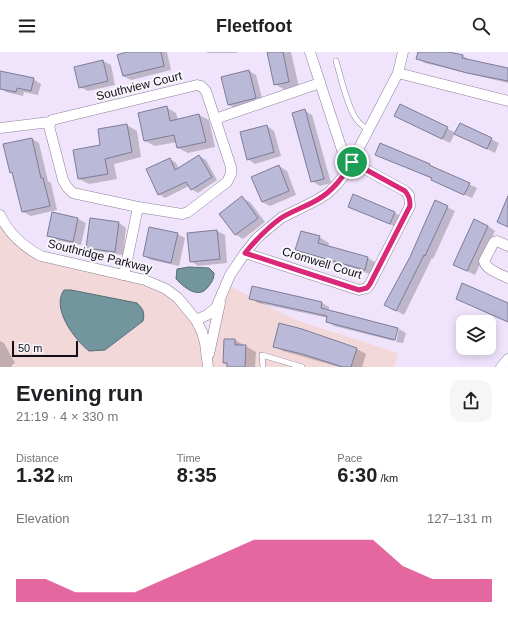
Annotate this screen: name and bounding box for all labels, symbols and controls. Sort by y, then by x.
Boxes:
icon: menu [16,15,38,37]
icon: search [470,15,492,37]
text: Fleetfoot [216,16,292,36]
street label: Southview Court [95,68,184,103]
pin [335,145,369,179]
icon: arrive [341,151,363,173]
street label: Southridge Parkway [46,236,154,276]
street label: Cromwell Court [280,244,364,282]
map controls [456,315,496,355]
button: layers [456,315,496,355]
scale bar [12,339,78,358]
text: 50 m [18,342,42,354]
button: share [450,380,492,422]
text: Evening run [16,381,143,406]
text: 21:19 · 4 × 330 m [16,409,118,424]
text: Distance [16,452,59,464]
text: Time [177,452,201,464]
text: Pace [337,452,362,464]
text: 1.32 [16,464,55,486]
text: 8:35 [177,464,217,486]
text: 6:30 [337,464,377,486]
text: km [55,472,73,484]
text: /km [377,472,398,484]
text: Elevation [16,511,69,526]
text: 127–131 m [427,511,492,526]

